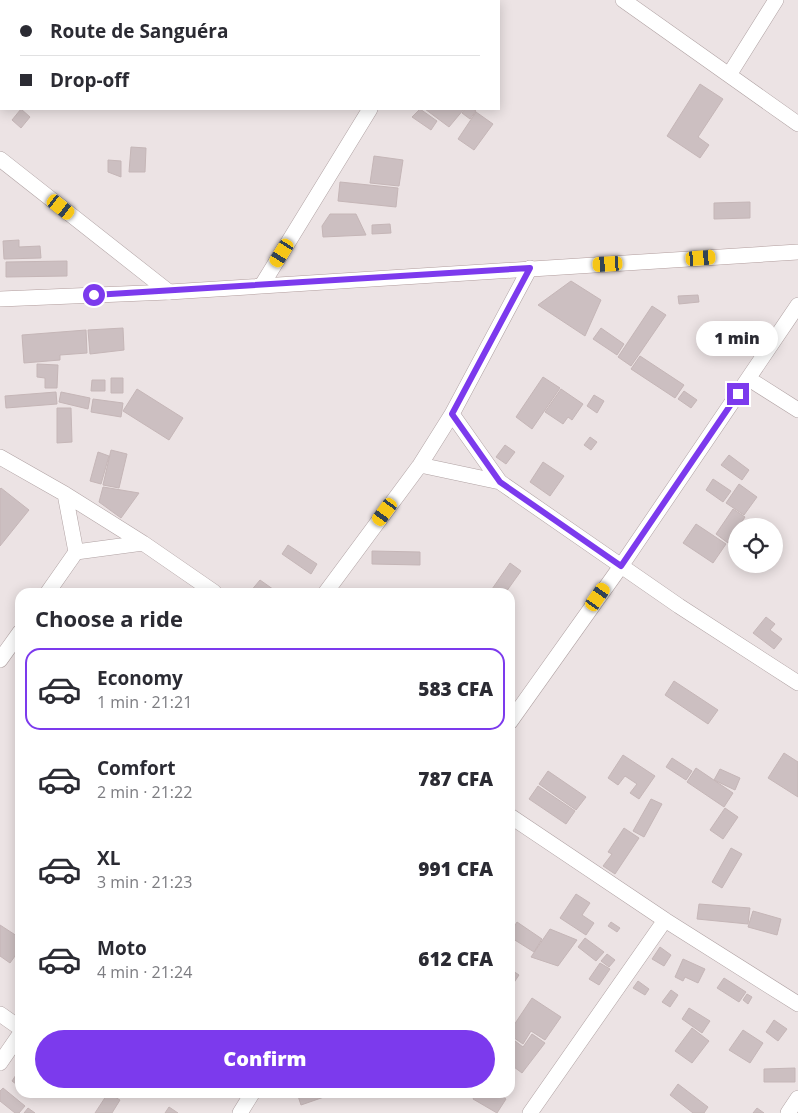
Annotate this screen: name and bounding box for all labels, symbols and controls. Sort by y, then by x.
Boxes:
text: Route de Sanguéra [50,18,228,44]
text: Drop-off [50,67,129,93]
car [44,192,77,222]
car [267,236,296,270]
car [685,249,716,267]
car [592,256,623,272]
route start [83,284,105,306]
callout: 1 min [697,322,779,356]
text: 1 min [714,327,760,349]
route end [727,383,749,405]
car [370,495,399,529]
map controls [728,518,783,573]
button: locate [728,518,783,573]
car [583,580,612,614]
text: Choose a ride [35,603,183,633]
text: Economy [97,665,183,691]
icon: car [37,667,82,712]
text: 583 CFA [418,676,493,702]
text: 1 min · 21:21 [97,691,192,713]
text: Comfort [97,755,176,781]
icon: car [37,757,82,802]
text: 787 CFA [418,766,493,792]
text: 2 min · 21:22 [97,781,192,803]
text: XL [97,845,120,871]
icon: car [37,847,82,892]
text: 991 CFA [418,856,493,882]
text: 3 min · 21:23 [97,871,192,893]
text: Moto [97,935,147,961]
icon: car [37,937,82,982]
text: 612 CFA [418,946,493,972]
text: 4 min · 21:24 [97,961,192,983]
button: Confirm [35,1030,495,1088]

